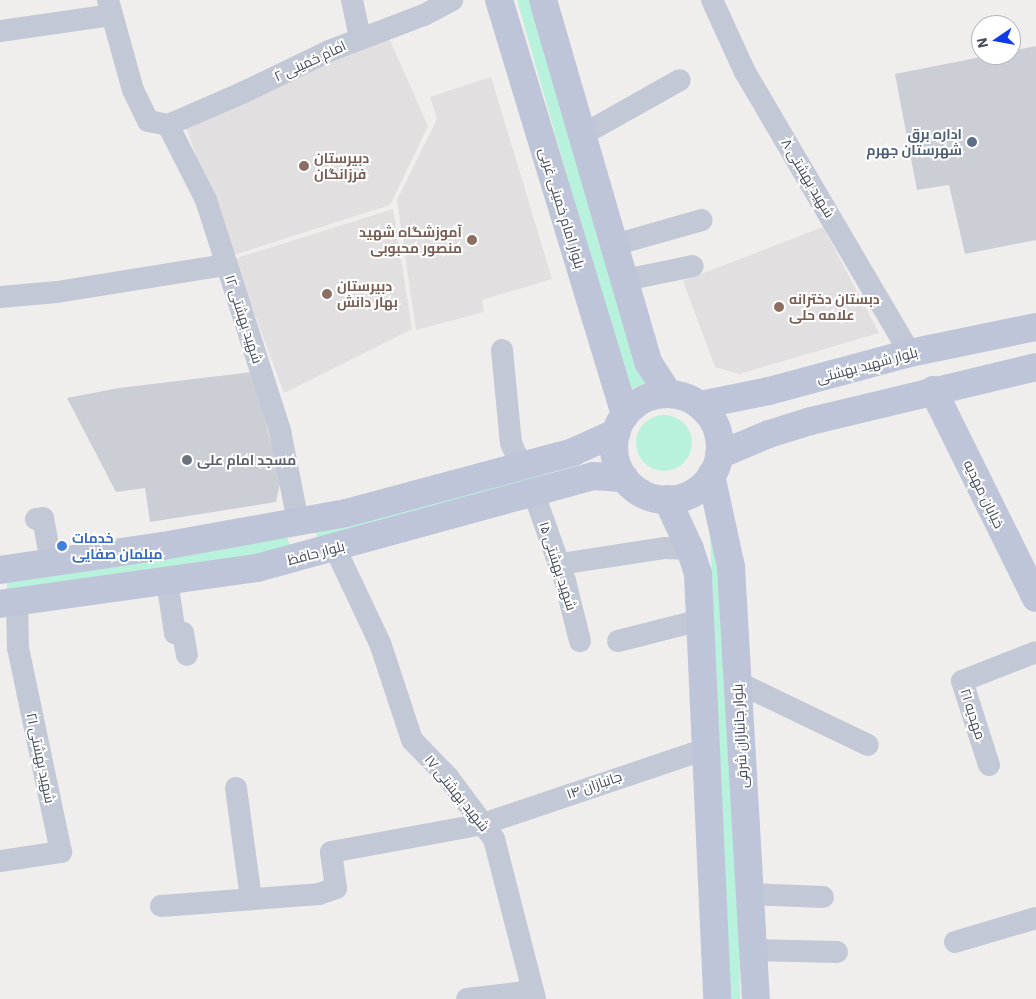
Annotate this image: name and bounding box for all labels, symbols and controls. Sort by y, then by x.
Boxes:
north arrow [971,15,1021,65]
text: N [972,36,992,50]
street label: امام خمینی ۲ [271,37,349,85]
place label: اداره برق شهرستان جهرم [866,126,962,158]
street label: شهید بهشتی ۸ [778,135,838,221]
marker: اداره برق شهرستان جهرم [966,136,978,148]
street label: بلوار امام خمینی غربی [536,146,588,270]
place label: دبیرستان فرزانگان [314,150,369,182]
marker: دبیرستان فرزانگان [298,160,310,172]
place label: آموزشگاه شهید منصور محبوبی [359,224,462,256]
marker: آموزشگاه شهید منصور محبوبی [466,234,478,246]
street label: شهید بهشتی ۱۲ [222,273,266,365]
place label: دبیرستان بهار دانش [337,278,398,310]
marker: دبیرستان بهار دانش [321,288,333,300]
place label: دبستان دخترانه علامه حلی [789,291,880,324]
marker: دبستان دخترانه علامه حلی [773,301,785,313]
street label: بلوار شهید بهشتی [815,343,919,387]
place label: مسجد امام علی [197,452,296,468]
marker: مسجد امام علی [181,454,193,466]
street label: خیابان مهدیه [960,457,1008,531]
street label: شهید بهشتی ۱۵ [536,519,580,613]
place label: خدمات مبلمان صفایی [72,530,163,562]
street label: بلوار حافظ [286,537,346,569]
marker: خدمات مبلمان صفایی [56,540,68,552]
street label: بلوار جانبازان شرقی [729,683,751,789]
street label: مهدیه ۲۱ [957,686,989,742]
street label: شهید بهشتی ۲۱ [23,711,59,805]
street label: شهید بهشتی ۱۷ [421,751,493,835]
street label: جانبازان ۱۴ [564,768,624,802]

